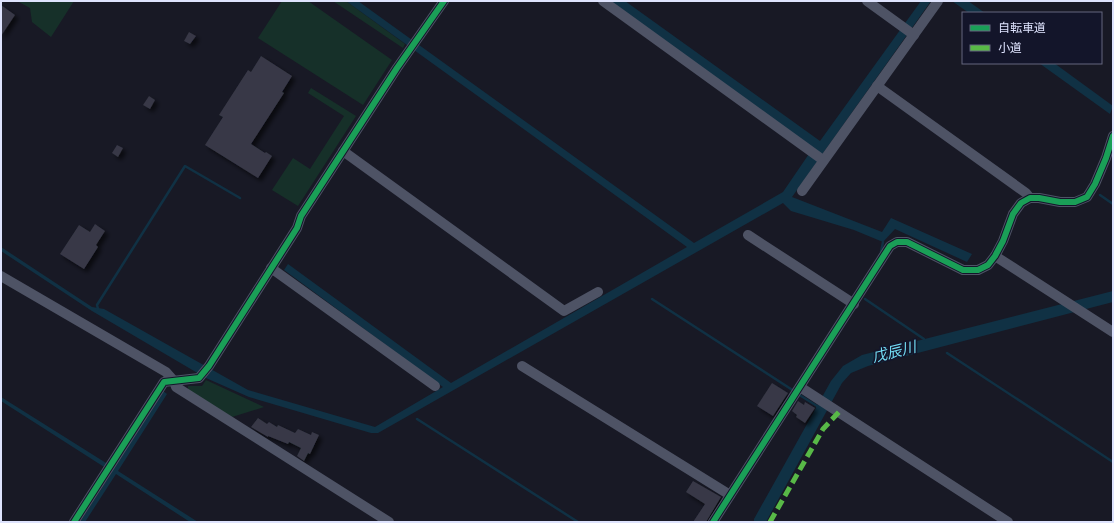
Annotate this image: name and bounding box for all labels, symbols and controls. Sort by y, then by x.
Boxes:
legend [962,12,1102,64]
text: 自転車道 [998,20,1046,35]
text: 小道 [998,40,1022,55]
water label: 戊辰川 [870,337,920,366]

